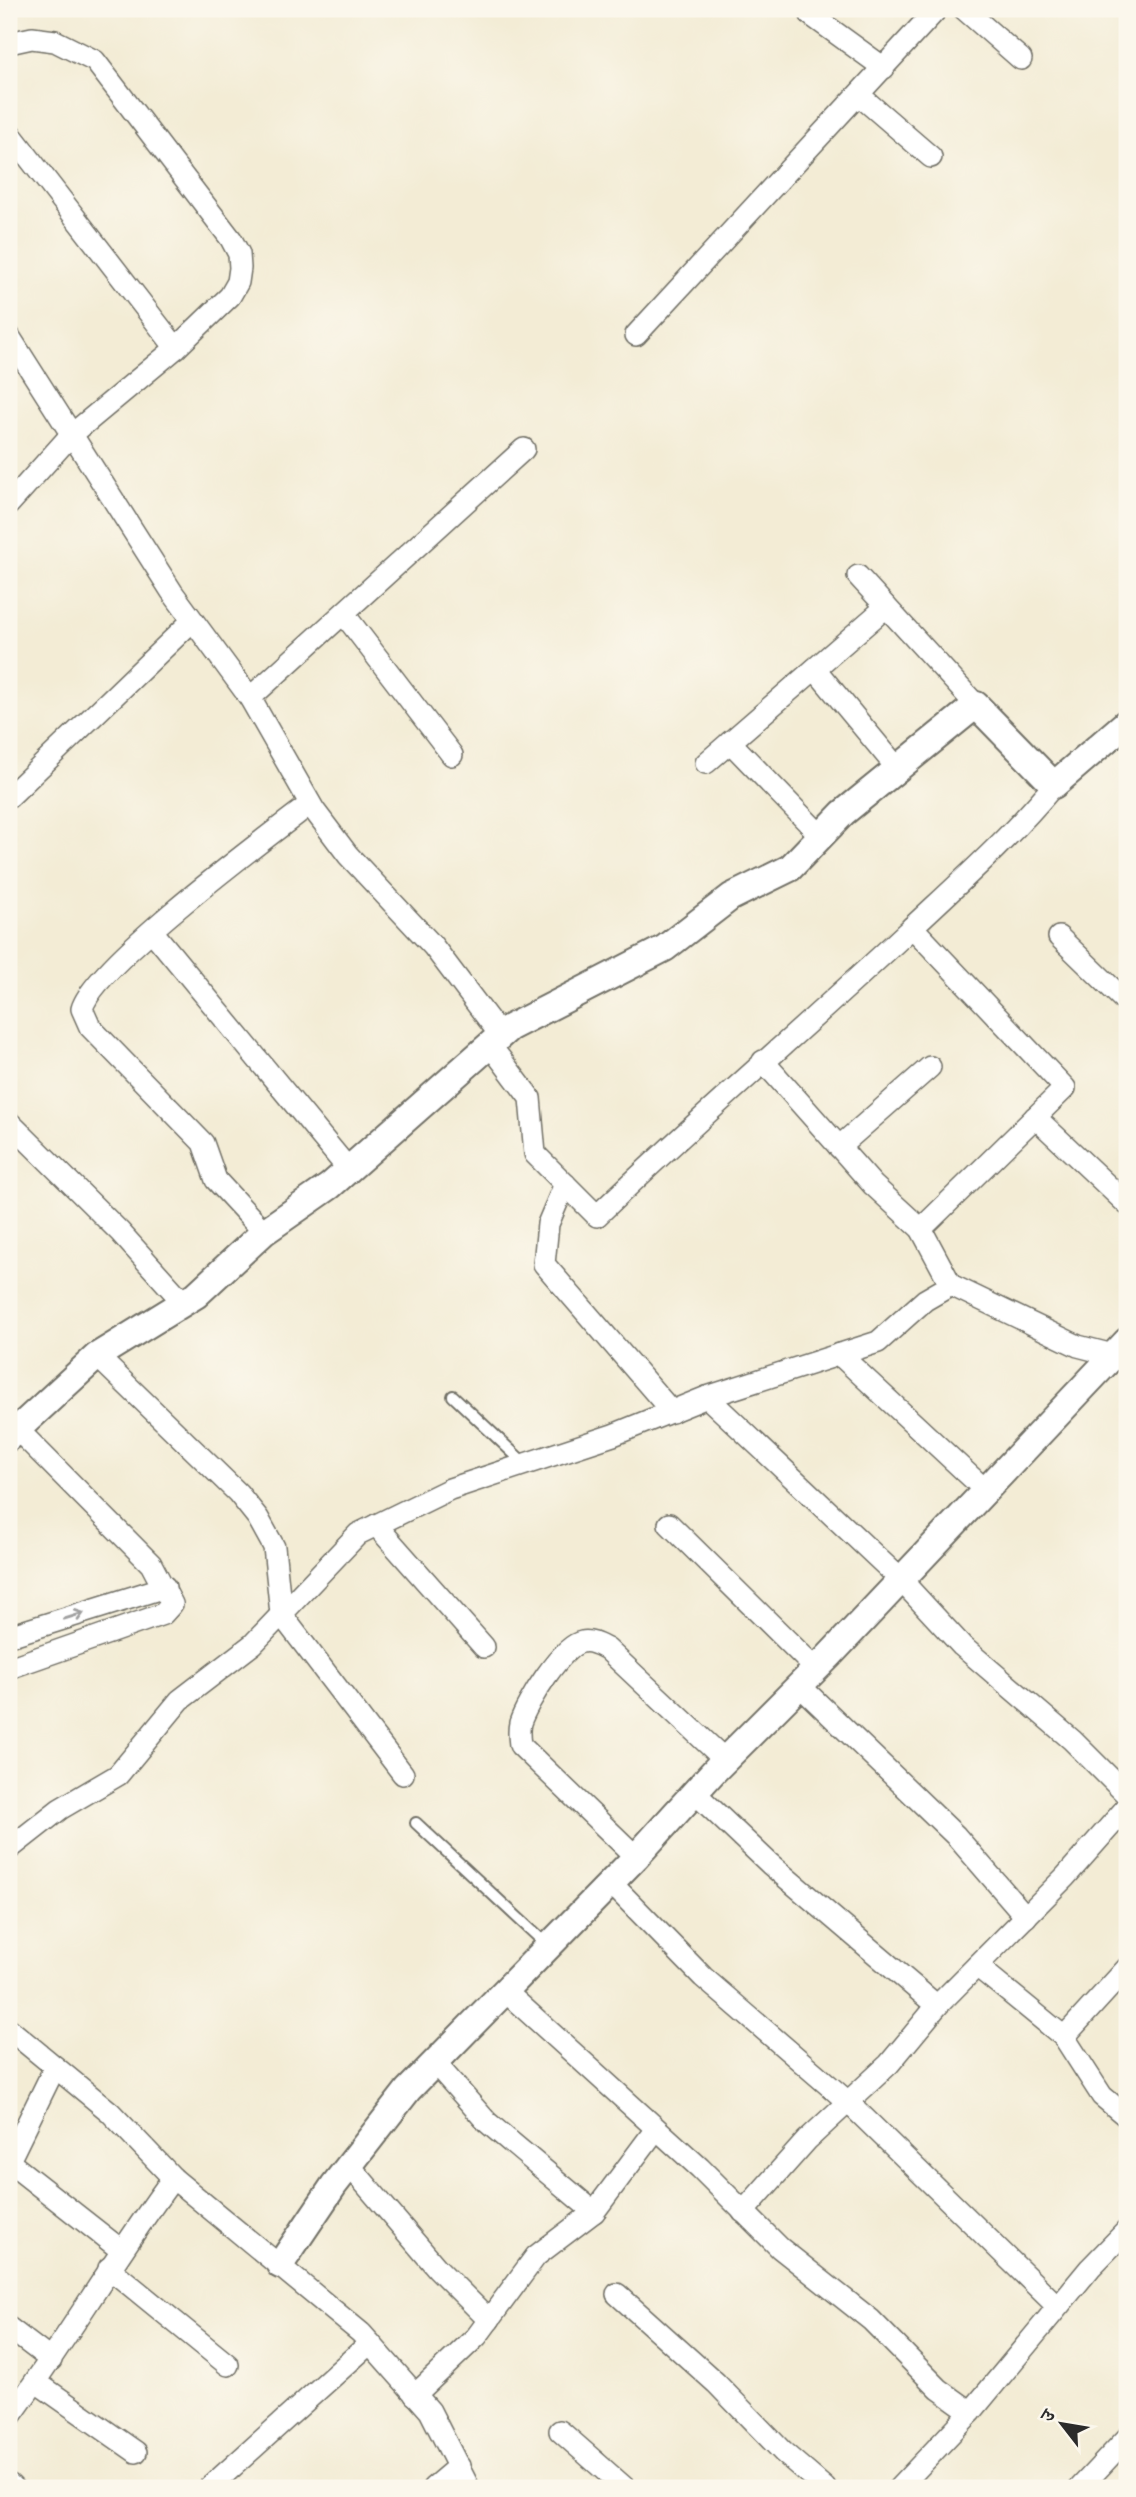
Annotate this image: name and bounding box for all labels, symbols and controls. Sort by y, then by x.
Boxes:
one-way arrow [63,1608,85,1621]
north arrow [1028,2388,1098,2458]
text: उ [1034,2404,1064,2429]

